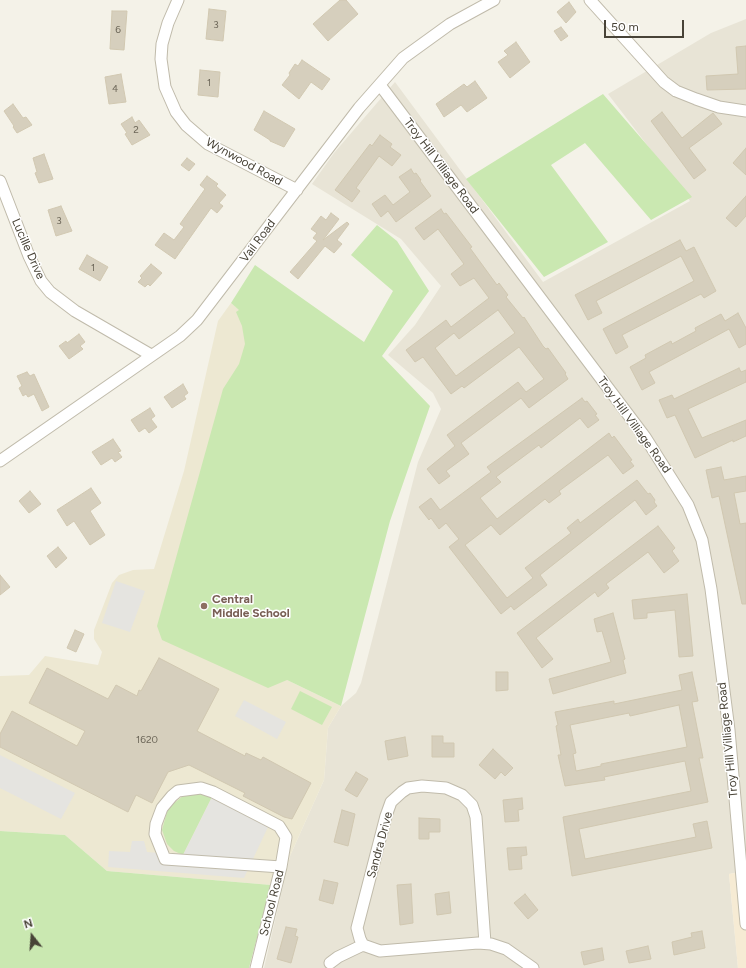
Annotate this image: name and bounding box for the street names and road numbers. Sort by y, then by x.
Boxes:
street label: Troy Hill Villiage Road [400,115,482,217]
street label: Wynwood Road [203,135,285,189]
street label: Lucille Drive [8,216,48,282]
street label: Vail Road [237,217,279,265]
street label: Troy Hill Villiage Road [594,374,674,476]
street label: Troy Hill Villiage Road [715,682,741,798]
street label: Sandra Drive [364,810,396,880]
street label: School Road [257,868,287,938]

